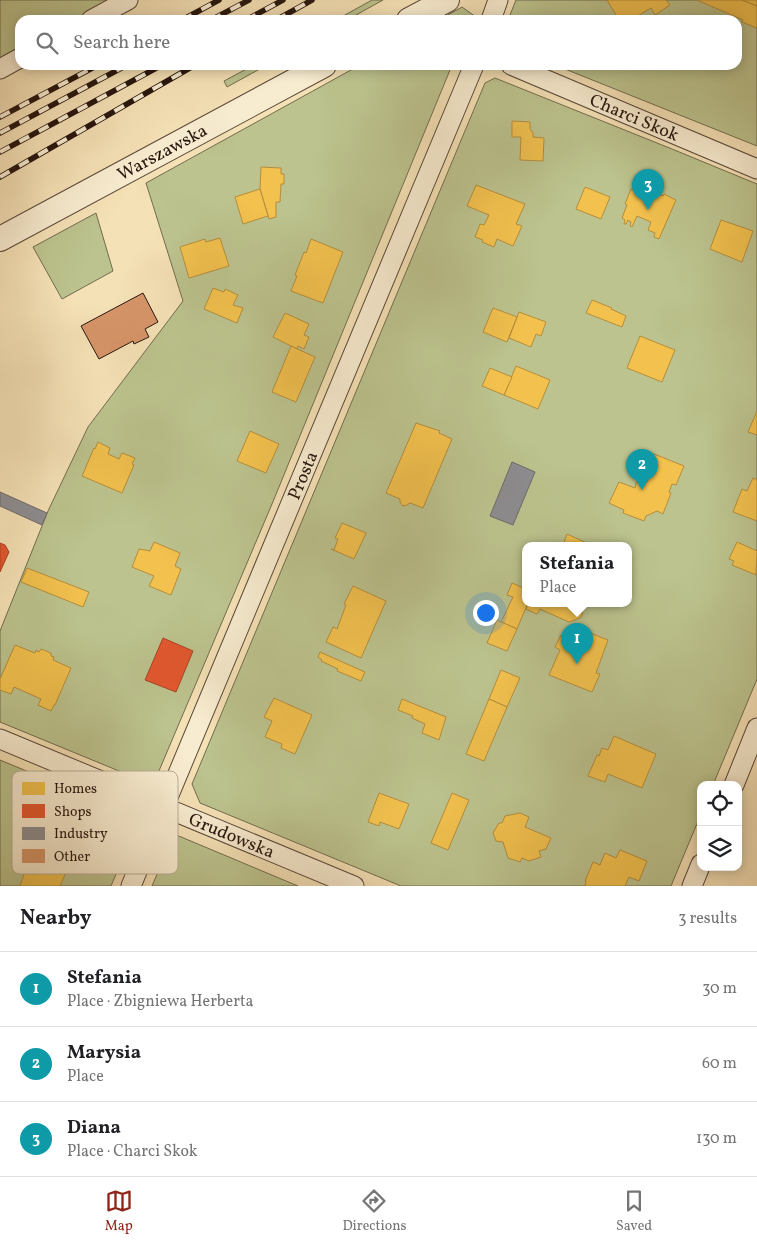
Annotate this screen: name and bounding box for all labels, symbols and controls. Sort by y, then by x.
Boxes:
search box [15,15,742,70]
icon: search [33,29,61,57]
text: Search here [73,30,170,56]
street label: Charci Skok [585,89,683,149]
street label: Warszawska [113,119,212,188]
pin: 3 [632,169,664,210]
street label: Prosta [283,448,325,504]
pin: 2 [626,449,658,490]
popup [522,542,632,607]
text: Stefania [540,551,614,577]
text: Place [540,577,576,599]
your location [473,600,499,626]
pin: 1 [561,623,593,664]
legend [12,771,178,874]
text: Homes [54,780,97,799]
map controls [697,781,742,871]
button: locate [697,781,742,826]
text: Shops [54,803,92,822]
street label: Grudowska [184,808,278,866]
text: Industry [54,825,108,844]
button: layers [697,826,742,871]
text: Other [54,848,90,867]
text: Nearby [20,904,91,933]
text: 3 results [678,908,737,930]
text: Stefania [67,965,142,991]
text: 1 [33,978,39,1000]
text: 30 m [702,978,737,1000]
text: Place · Zbigniewa Herberta [67,991,253,1013]
text: Marysia [67,1040,141,1066]
text: 2 [32,1053,40,1075]
text: 60 m [702,1053,737,1075]
text: Place [67,1066,104,1088]
text: Diana [67,1115,121,1141]
text: 3 [32,1128,40,1150]
text: 130 m [696,1128,737,1150]
text: Place · Charci Skok [67,1141,198,1163]
tab: Map [105,1187,133,1236]
tab: Directions [342,1187,407,1236]
tab: Saved [616,1187,652,1236]

